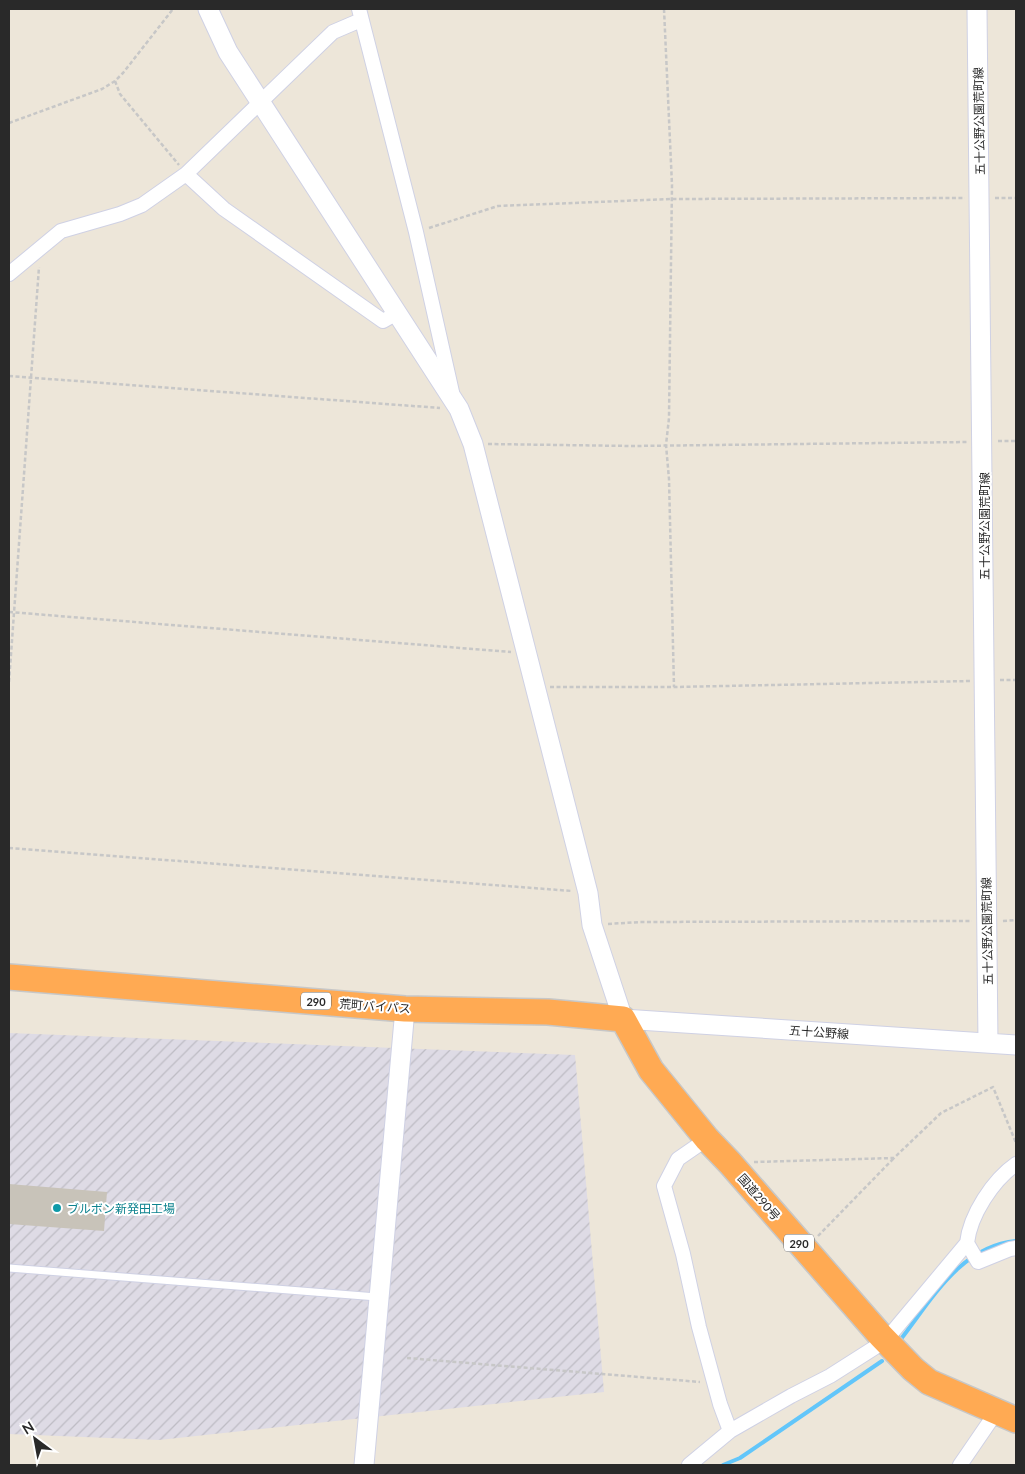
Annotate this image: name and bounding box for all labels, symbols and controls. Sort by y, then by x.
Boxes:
street label: 五十公野公園荒町線 [971,67,987,175]
street label: 五十公野公園荒町線 [977,472,992,580]
street label: 五十公野公園荒町線 [979,877,995,985]
road number: 290 [301,992,331,1009]
street label: 荒町バイパス [339,996,411,1016]
street label: 五十公野線 [789,1022,849,1042]
street label: 国道290号 [735,1171,783,1223]
place label: ブルボン新発田工場 [67,1201,175,1216]
marker: ブルボン新発田工場 [51,1202,63,1214]
road number: 290 [784,1234,814,1252]
north arrow [10,1414,60,1464]
text: N [19,1417,37,1438]

